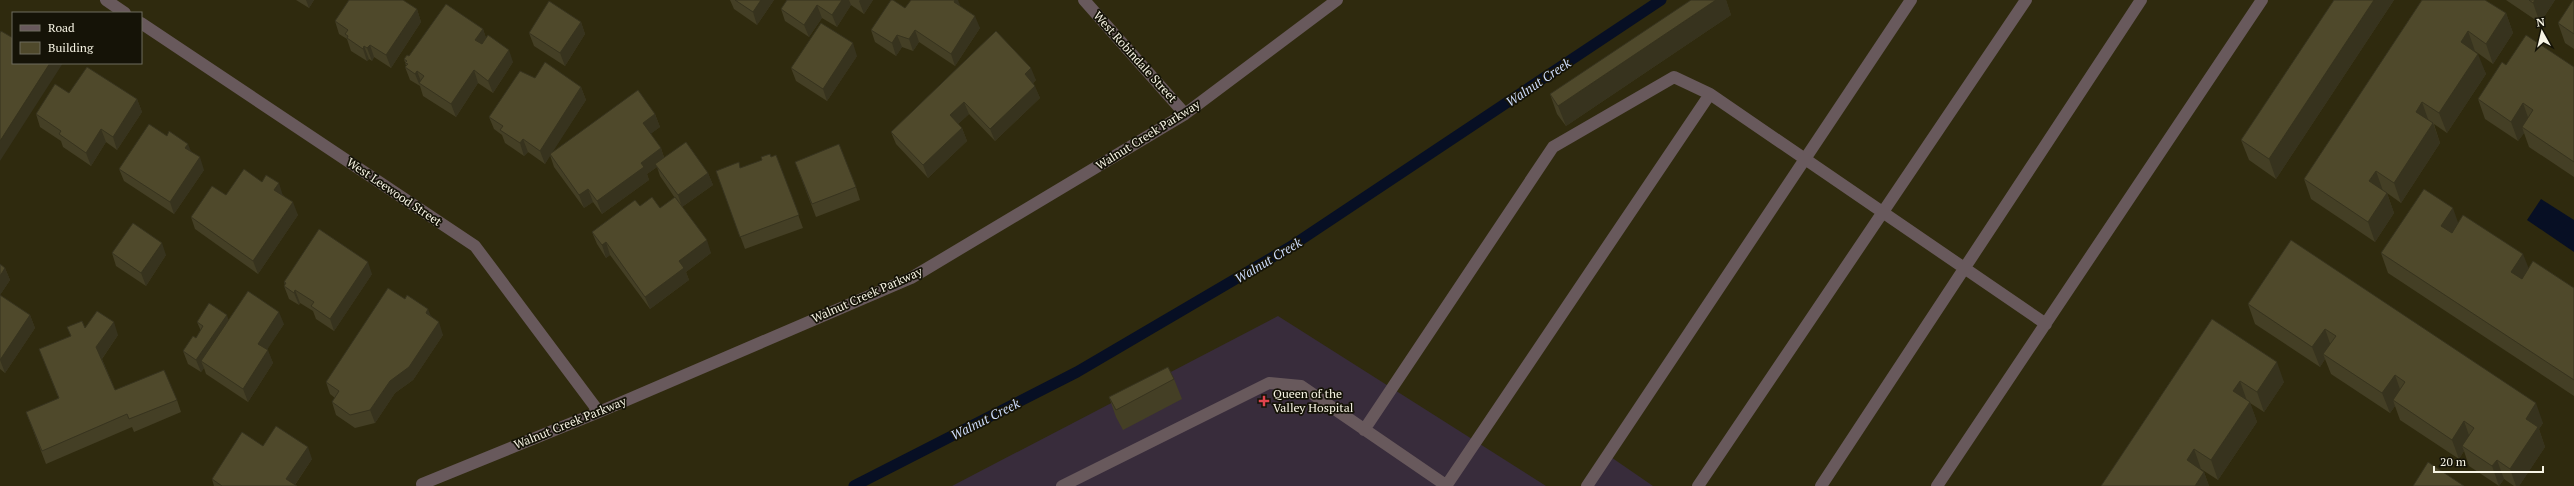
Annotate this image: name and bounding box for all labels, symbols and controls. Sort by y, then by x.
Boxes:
street label: West Robindale Street [1090,8,1181,106]
legend [12,12,142,64]
north arrow [2522,12,2562,52]
text: N [2536,14,2546,30]
text: Road [48,20,75,35]
text: Building [48,40,94,55]
water label: Walnut Creek [1502,53,1575,110]
street label: Walnut Creek Parkway [1093,96,1203,173]
street label: West Leewood Street [344,154,445,229]
water label: Walnut Creek [1231,233,1305,287]
street label: Walnut Creek Parkway [809,263,925,326]
place label: Queen of the Valley Hospital [1273,386,1354,415]
street label: Walnut Creek Parkway [511,393,629,452]
water label: Walnut Creek [947,394,1023,444]
marker: Queen of the Valley Hospital [1258,395,1270,407]
scale bar [2434,448,2543,474]
text: 20 m [2440,454,2467,469]

